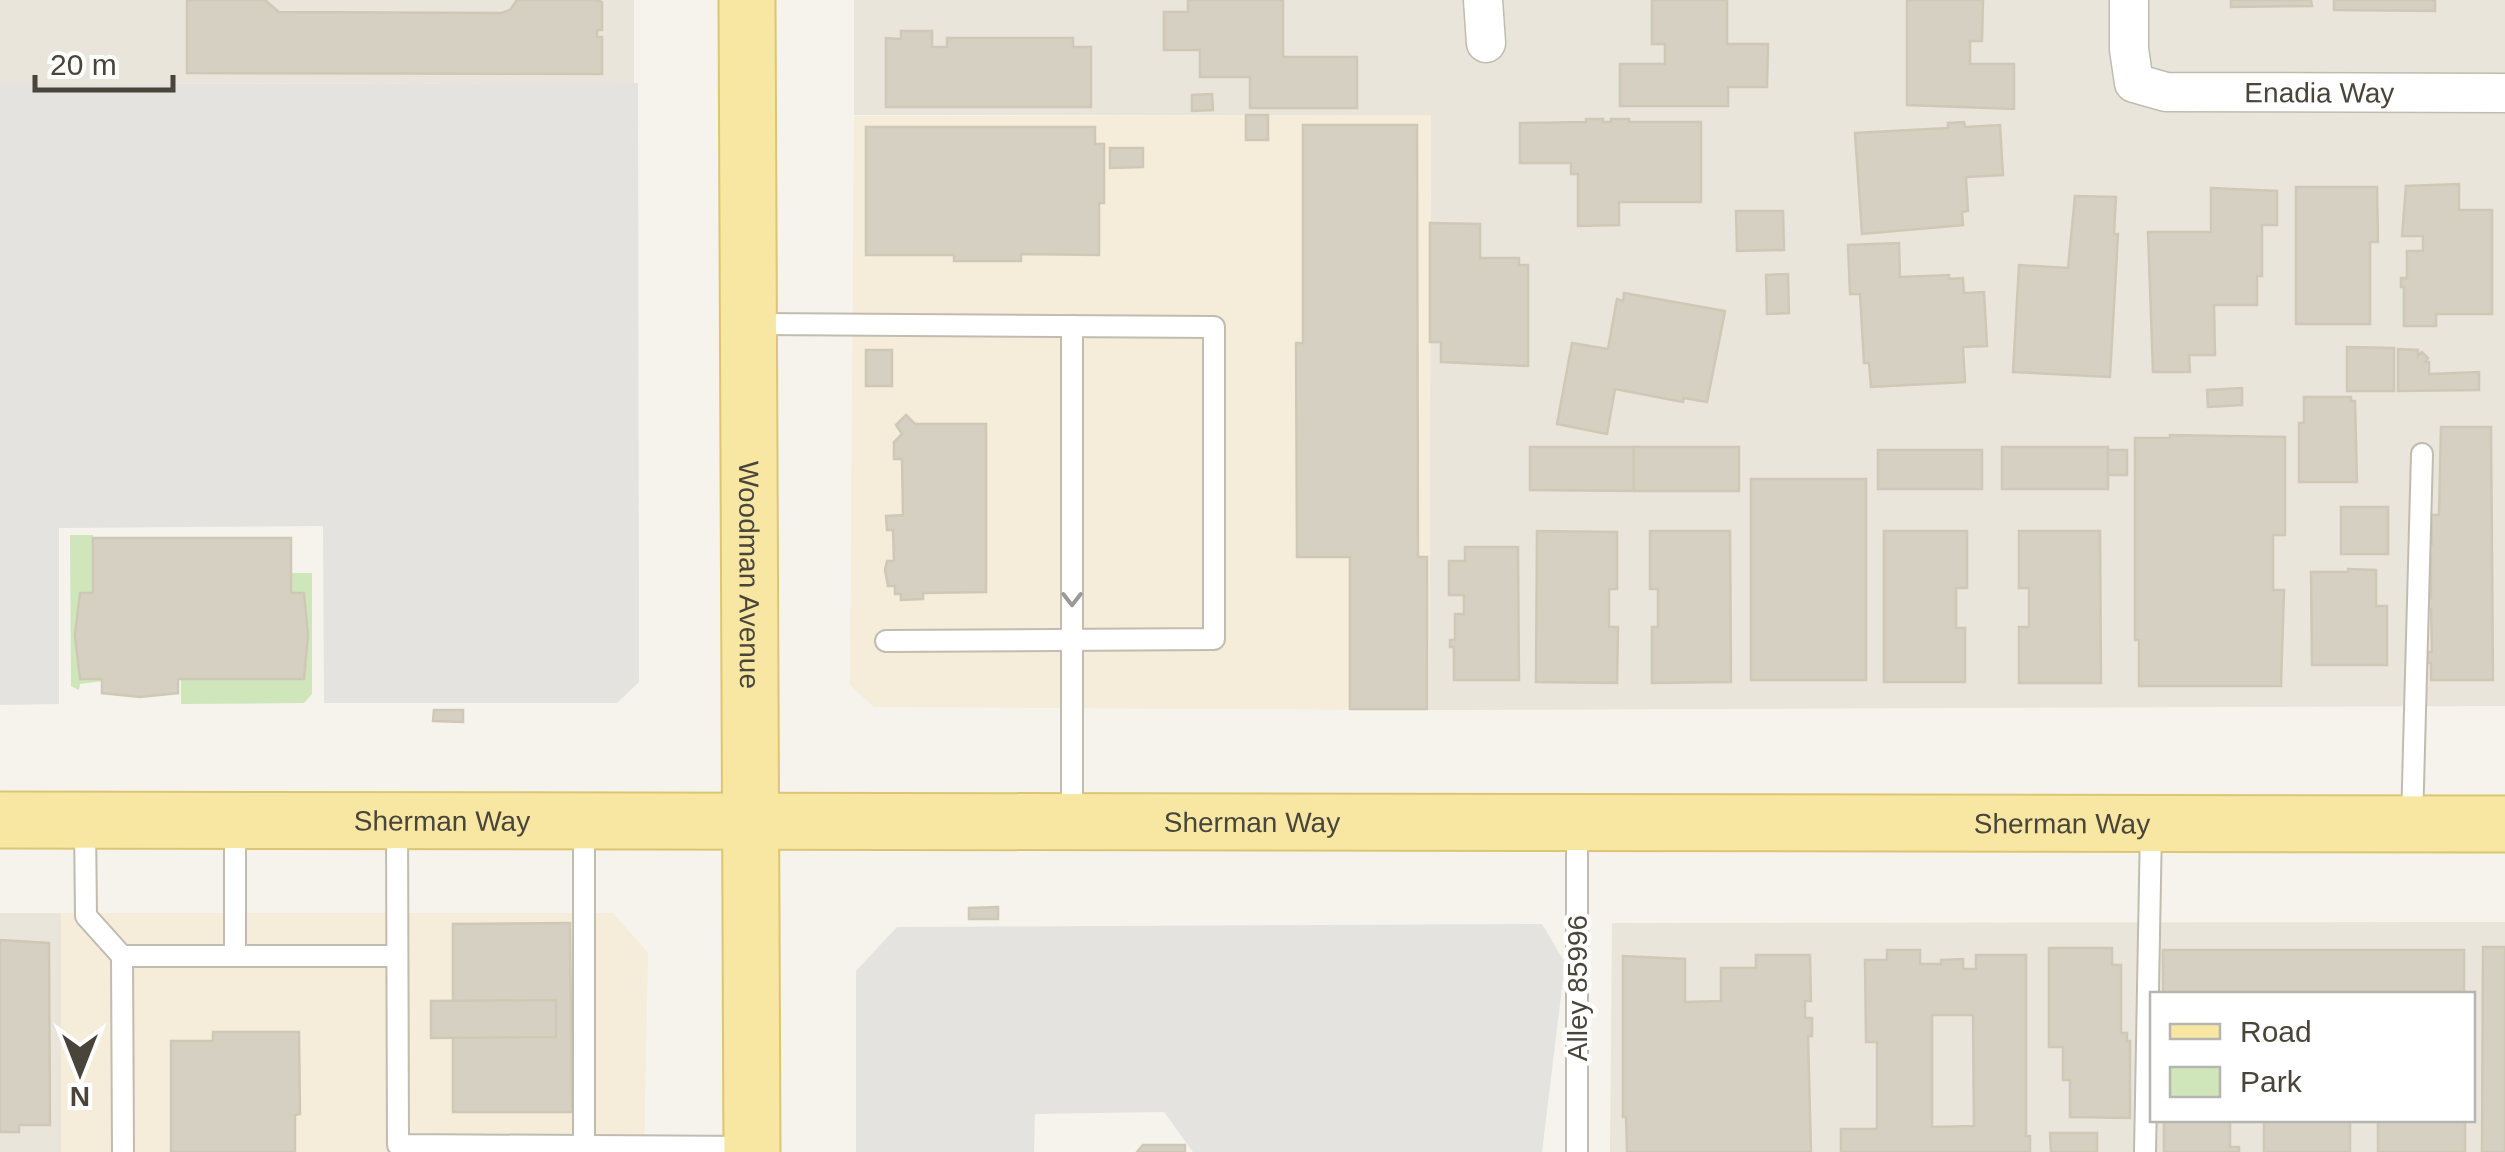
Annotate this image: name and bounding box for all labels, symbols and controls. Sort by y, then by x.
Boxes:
scale bar [35,30,172,92]
text: 20 m [50,48,117,81]
street label: Enadia Way [2244,77,2394,109]
street label: Woodman Avenue [733,461,765,689]
one-way arrow [1061,592,1083,608]
street label: Sherman Way [354,806,530,837]
street label: Sherman Way [1164,807,1340,838]
street label: Sherman Way [1974,808,2150,839]
street label: Alley 85996 [1562,915,1593,1061]
legend [2150,992,2475,1122]
text: Road [2240,1015,2312,1048]
north arrow [30,1022,130,1122]
text: Park [2240,1065,2303,1098]
text: N [70,1081,90,1112]

